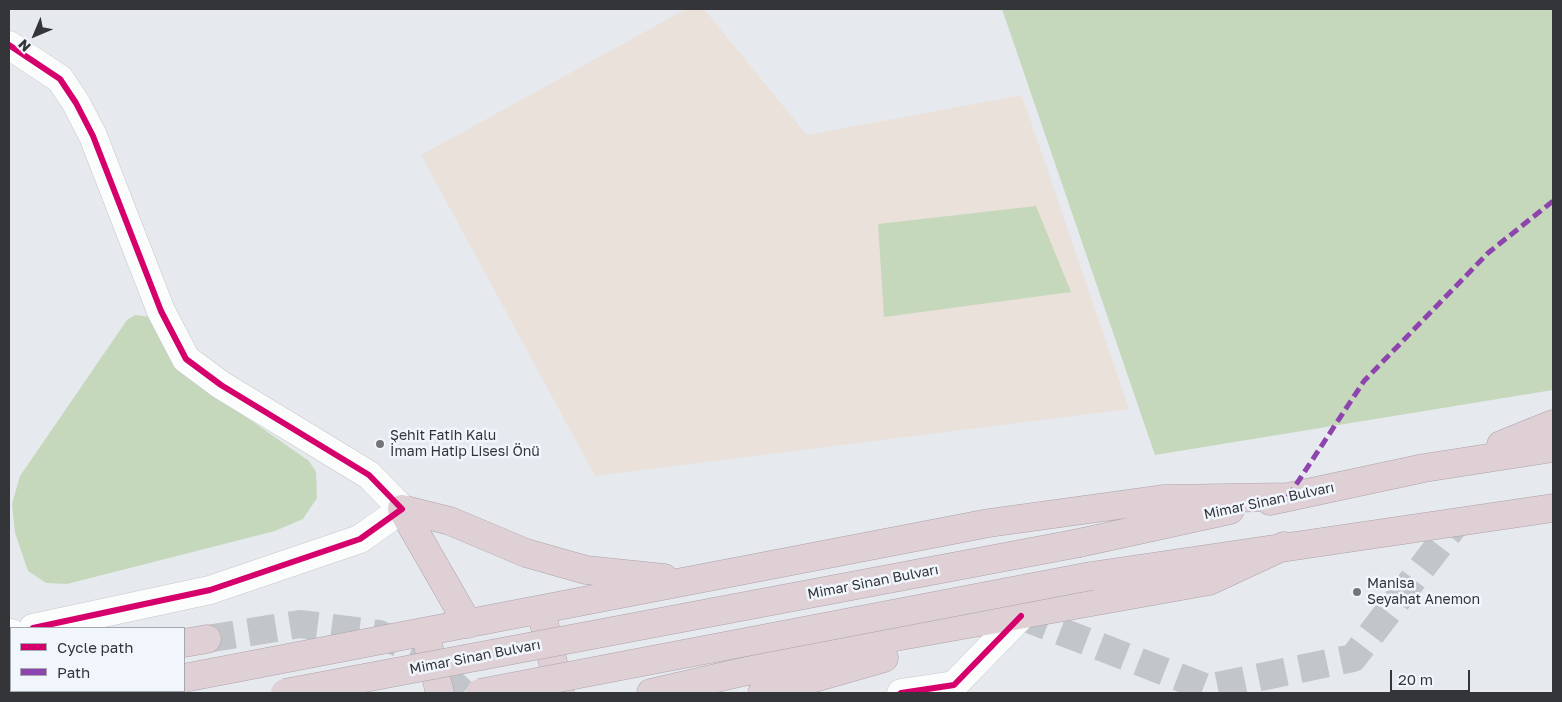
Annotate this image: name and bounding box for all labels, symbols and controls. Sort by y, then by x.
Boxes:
north arrow [10,10,60,60]
text: N [14,36,34,56]
place label: Şehit Fatih Kalu İmam Hatip Lisesi Önü [390,428,540,461]
marker: Şehit Fatih Kalu İmam Hatip Lisesi Önü [374,438,386,450]
street label: Mimar Sinan Bulvarı [1202,479,1336,523]
street label: Mimar Sinan Bulvarı [806,561,940,603]
place label: Manisa Seyahat Anemon [1367,576,1480,608]
marker: Manisa Seyahat Anemon [1351,586,1363,598]
legend [10,627,185,692]
street label: Mimar Sinan Bulvarı [408,636,542,678]
text: Cycle path [57,638,133,656]
scale bar [1392,660,1472,692]
text: Path [57,663,90,681]
text: 20 m [1398,670,1433,688]

